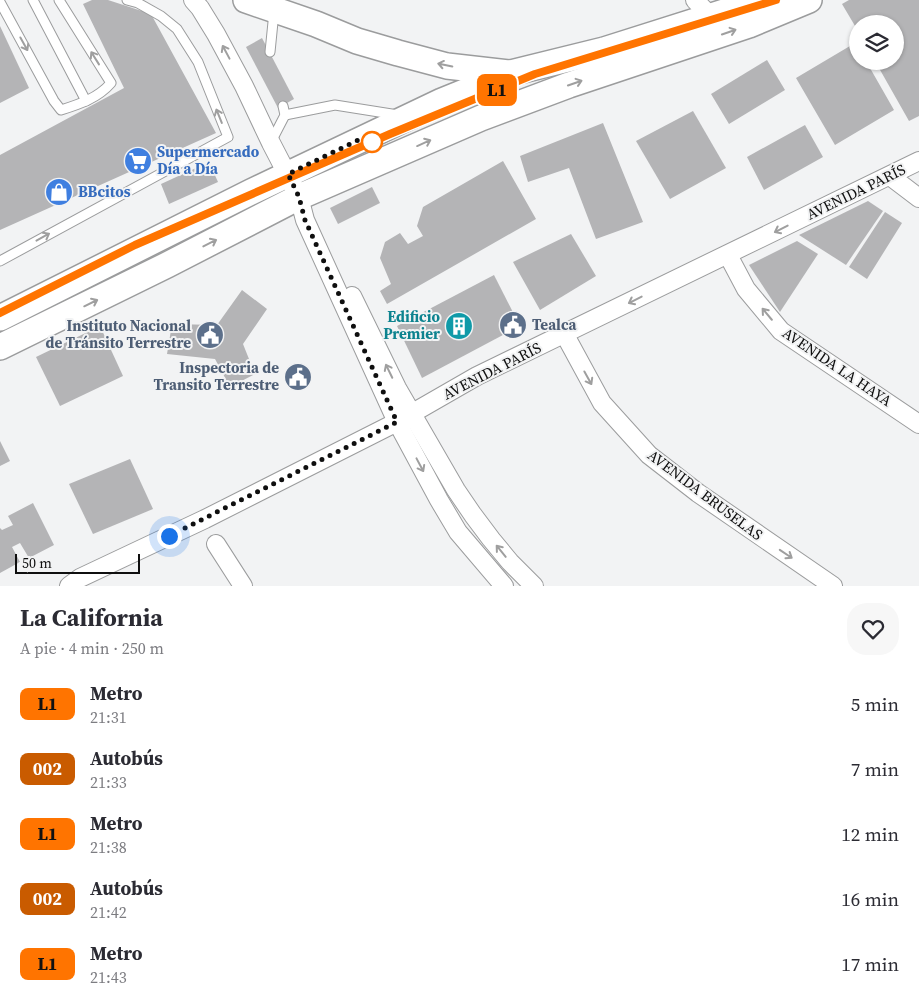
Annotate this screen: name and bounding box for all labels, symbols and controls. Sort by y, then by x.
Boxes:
map controls [849,15,904,70]
button: layers [849,15,904,70]
one-way arrow [720,26,736,36]
one-way arrow [19,37,29,51]
one-way arrow [221,45,230,60]
one-way arrow [90,52,100,66]
one-way arrow [438,60,454,69]
line badge: L1 [474,74,520,106]
text: L1 [487,77,507,102]
one-way arrow [566,78,582,88]
one-way arrow [214,109,224,124]
unlabelled marker [361,131,383,153]
one-way arrow [416,138,431,148]
place label: Supermercado Día a Día [157,141,260,179]
supermarket icon: Supermercado Día a Día [123,146,153,176]
street label: AVENIDA PARÍS [803,158,909,225]
shop icon: BBcitos [44,177,74,207]
place label: BBcitos [78,181,131,202]
one-way arrow [774,225,789,234]
one-way arrow [35,232,50,242]
one-way arrow [202,238,217,247]
one-way arrow [628,296,643,305]
one-way arrow [83,297,98,307]
place label: Edificio Premier [383,306,441,344]
one-way arrow [761,307,772,320]
public building icon: Tealca [498,310,528,340]
building icon: Edificio Premier [444,311,474,341]
place label: Tealca [532,314,578,335]
place label: Instituto Nacional de Tránsito Terrestre [46,315,191,353]
public building icon: Instituto Nacional de Tránsito Terrestre [195,320,225,350]
street label: AVENIDA LA HAYA [778,322,896,411]
street label: AVENIDA PARÍS [439,337,545,404]
place label: Inspectoria de Transito Terrestre [153,357,279,395]
public building icon: Inspectoria de Transito Terrestre [283,362,313,392]
one-way arrow [383,364,393,379]
one-way arrow [583,370,593,385]
street label: AVENIDA BRUSELAS [643,444,767,545]
one-way arrow [416,457,425,472]
your location [157,524,182,549]
one-way arrow [495,544,506,557]
one-way arrow [778,549,792,559]
scale bar [15,551,140,574]
text: 50 m [22,553,52,573]
text: La California [20,601,163,634]
button: heart [847,603,899,655]
text: A pie · 4 min · 250 m [20,637,164,659]
text: Metro [90,680,142,706]
text: L1 [37,691,58,716]
text: 5 min [851,691,899,717]
text: 21:31 [90,706,127,728]
text: Autobús [90,745,163,771]
text: 002 [33,756,62,781]
text: 7 min [851,756,899,782]
text: 21:33 [90,771,127,793]
text: Metro [90,810,142,836]
text: L1 [37,821,58,846]
text: 12 min [841,821,899,847]
text: 21:38 [90,836,127,858]
text: Autobús [90,875,163,901]
text: 002 [33,886,62,911]
text: 16 min [841,886,899,912]
text: 21:42 [90,901,127,923]
text: Metro [90,940,142,966]
text: L1 [37,951,58,976]
text: 17 min [841,951,899,977]
text: 21:43 [90,966,127,988]

